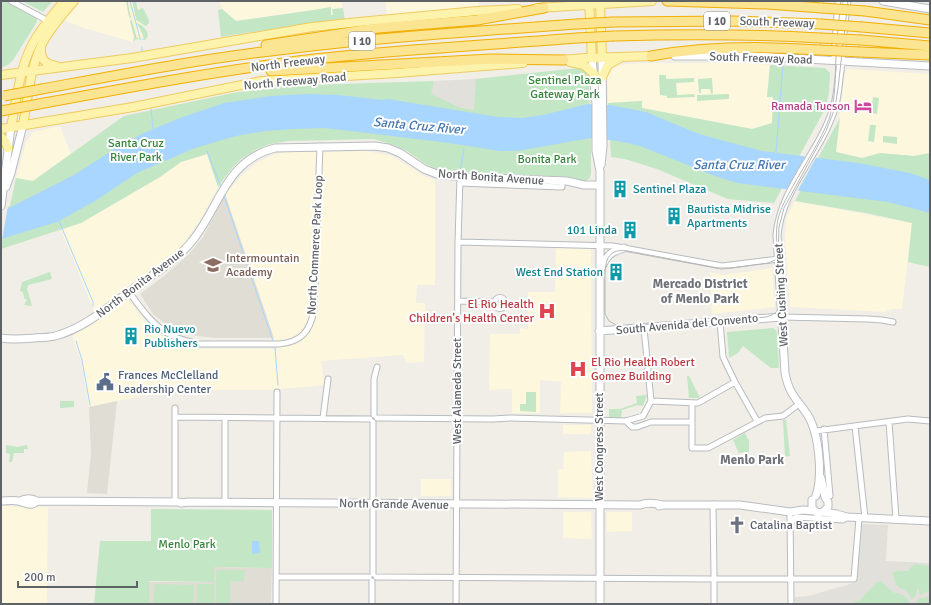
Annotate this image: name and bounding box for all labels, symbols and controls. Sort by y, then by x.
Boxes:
road number: I 10 [704,12,730,30]
street label: South Freeway [739,14,815,31]
road number: I 10 [349,32,375,50]
street label: South Freeway Road [709,49,813,68]
street label: North Freeway [250,51,326,75]
street label: North Freeway Road [243,70,347,93]
park label: Sentinel Plaza Gateway Park [528,73,602,102]
hotel icon: Ramada Tucson [853,96,873,116]
place label: Ramada Tucson [771,99,850,114]
water label: Santa Cruz River [373,114,467,138]
park label: Santa Cruz River Park [108,136,164,165]
park label: Bonita Park [517,152,577,167]
water label: Santa Cruz River [693,157,787,173]
street label: North Bonita Avenue [438,166,544,189]
street label: North Commerce Park Loop [304,175,327,315]
building icon: Sentinel Plaza [610,179,630,199]
place label: Sentinel Plaza [633,182,706,197]
place label: Bautista Midrise Apartments [687,202,771,231]
building icon: Bautista Midrise Apartments [664,206,684,226]
building icon: 101 Linda [620,220,640,240]
place label: 101 Linda [567,223,617,238]
street label: West Cushing Street [771,243,792,347]
street label: North Bonita Avenue [93,245,187,321]
place label: Intermountain Academy [226,251,300,280]
school or university icon: Intermountain Academy [203,255,223,275]
building icon: West End Station [606,262,626,282]
place label: West End Station [516,265,603,280]
district label: Mercado District of Menlo Park [652,276,748,307]
place label: El Rio Health Children's Health Center [409,297,535,326]
hospital icon: El Rio Health Children's Health Center [537,301,557,321]
street label: South Avenida del Convento [615,311,759,338]
place label: Rio Nuevo Publishers [144,322,198,351]
building icon: Rio Nuevo Publishers [121,326,141,346]
street label: West Alameda Street [450,338,465,444]
place label: El Rio Health Robert Gomez Building [591,355,695,384]
hospital icon: El Rio Health Robert Gomez Building [568,359,588,379]
place label: Frances McClelland Leadership Center [118,368,218,397]
public building icon: Frances McClelland Leadership Center [95,372,115,392]
street label: West Congress Street [592,393,607,501]
district label: Menlo Park [720,452,784,468]
street label: North Grande Avenue [339,496,449,513]
church icon: Catalina Baptist [727,515,747,535]
place label: Catalina Baptist [750,518,832,533]
park label: Menlo Park [158,537,216,552]
scale bar [18,563,137,589]
text: 200 m [24,570,56,585]

